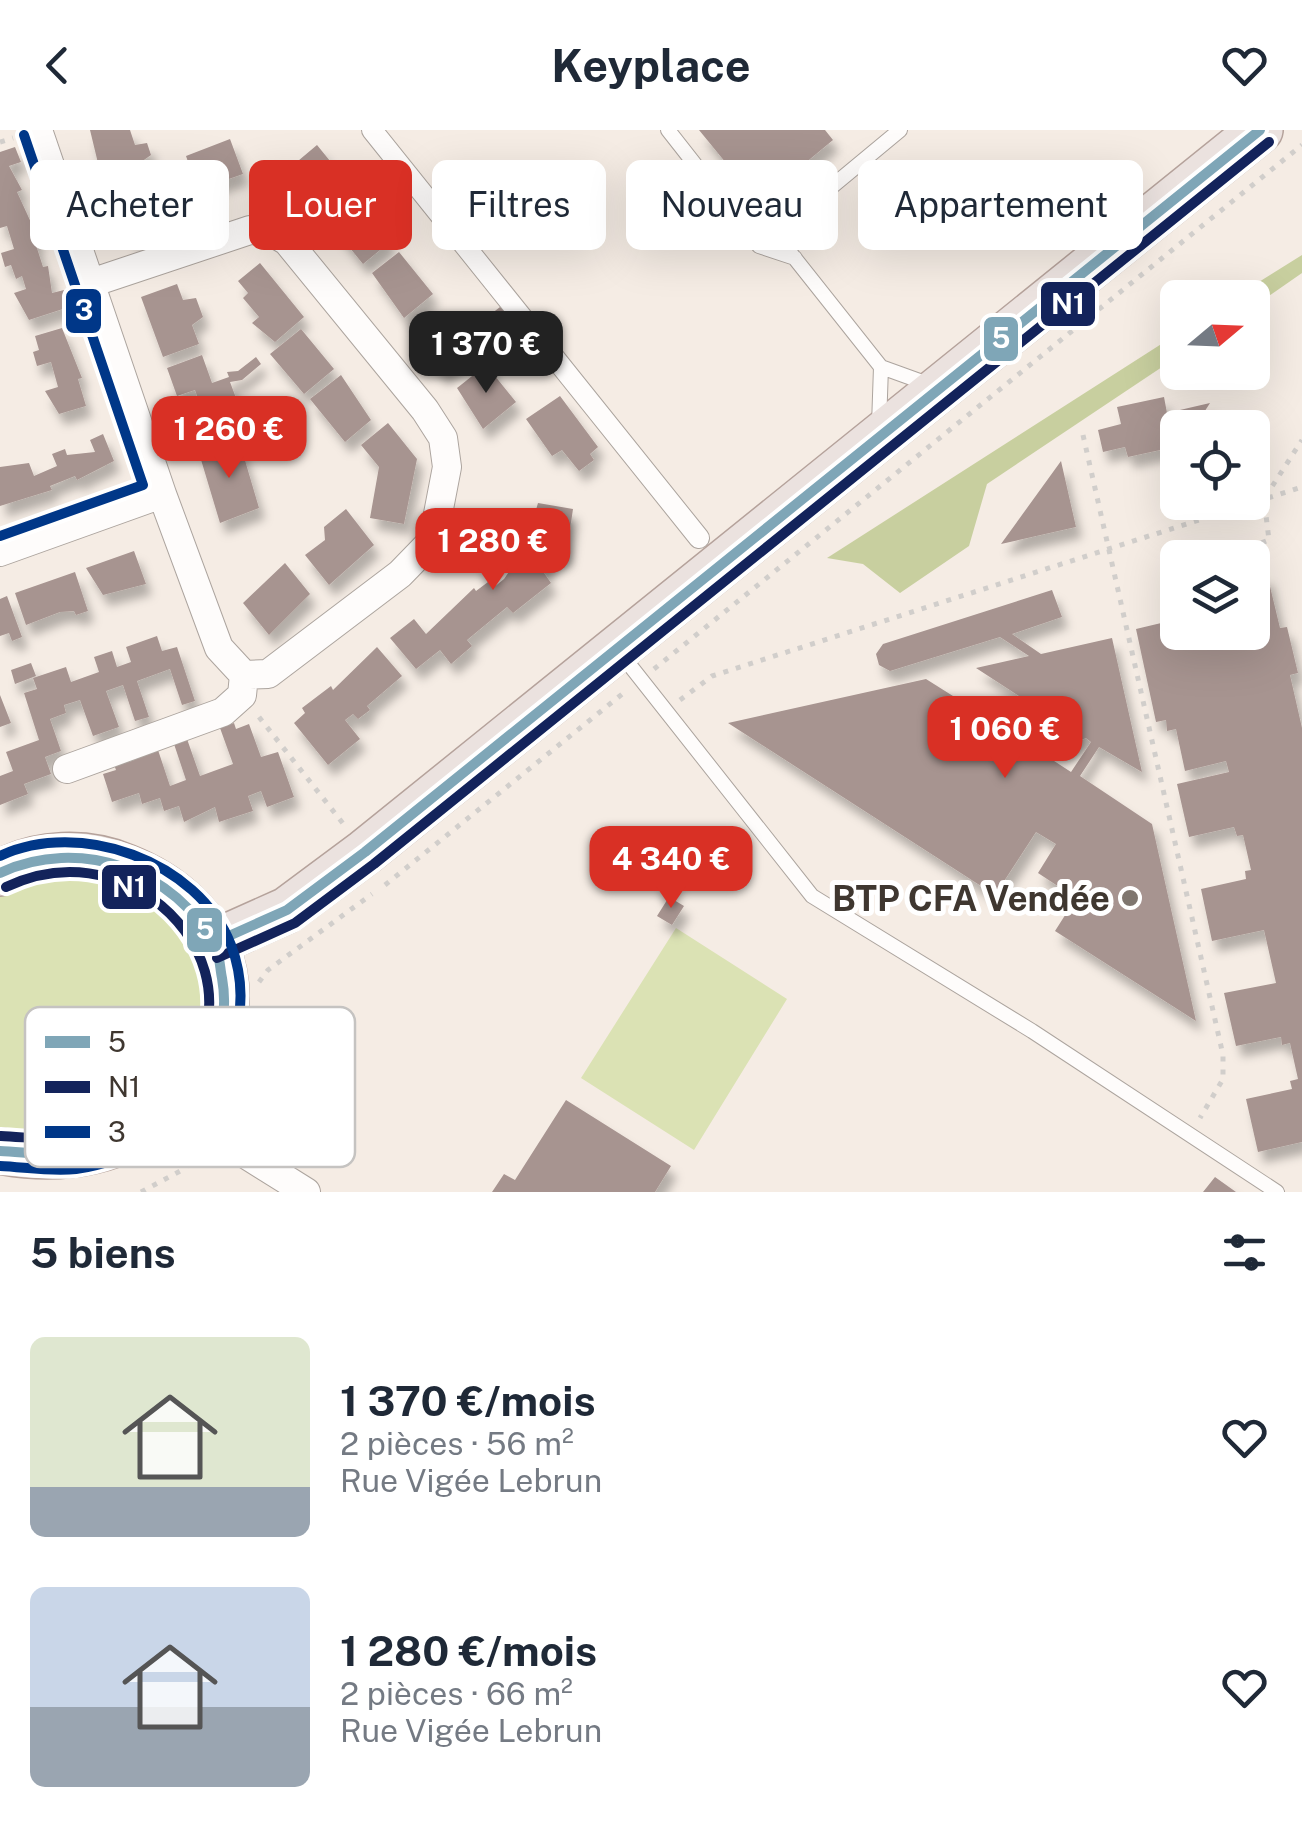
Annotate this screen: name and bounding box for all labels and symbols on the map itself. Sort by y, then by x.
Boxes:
line badge: N1 [1039,280,1097,328]
north arrow [1160,280,1270,390]
line badge: 3 [64,287,103,335]
text: N1 [1051,287,1085,320]
text: 3 [75,293,93,326]
pin: 1 370 € [394,311,578,396]
line badge: 5 [982,315,1020,363]
text: 5 [992,321,1010,354]
pin: 1 260 € [137,396,321,481]
pin: 1 280 € [401,508,585,593]
pin: 1 060 € [913,696,1097,781]
pin: 4 340 € [579,826,763,911]
line badge: N1 [100,863,158,911]
text: N1 [112,870,146,903]
place label: BTP CFA Vendée [832,878,1110,919]
marker: BTP CFA Vendée [1119,887,1141,909]
line badge: 5 [185,906,224,954]
text: 5 [196,912,214,945]
legend [25,1007,355,1167]
text: 5 [108,1025,126,1058]
text: N1 [108,1070,141,1103]
text: 3 [108,1115,126,1148]

